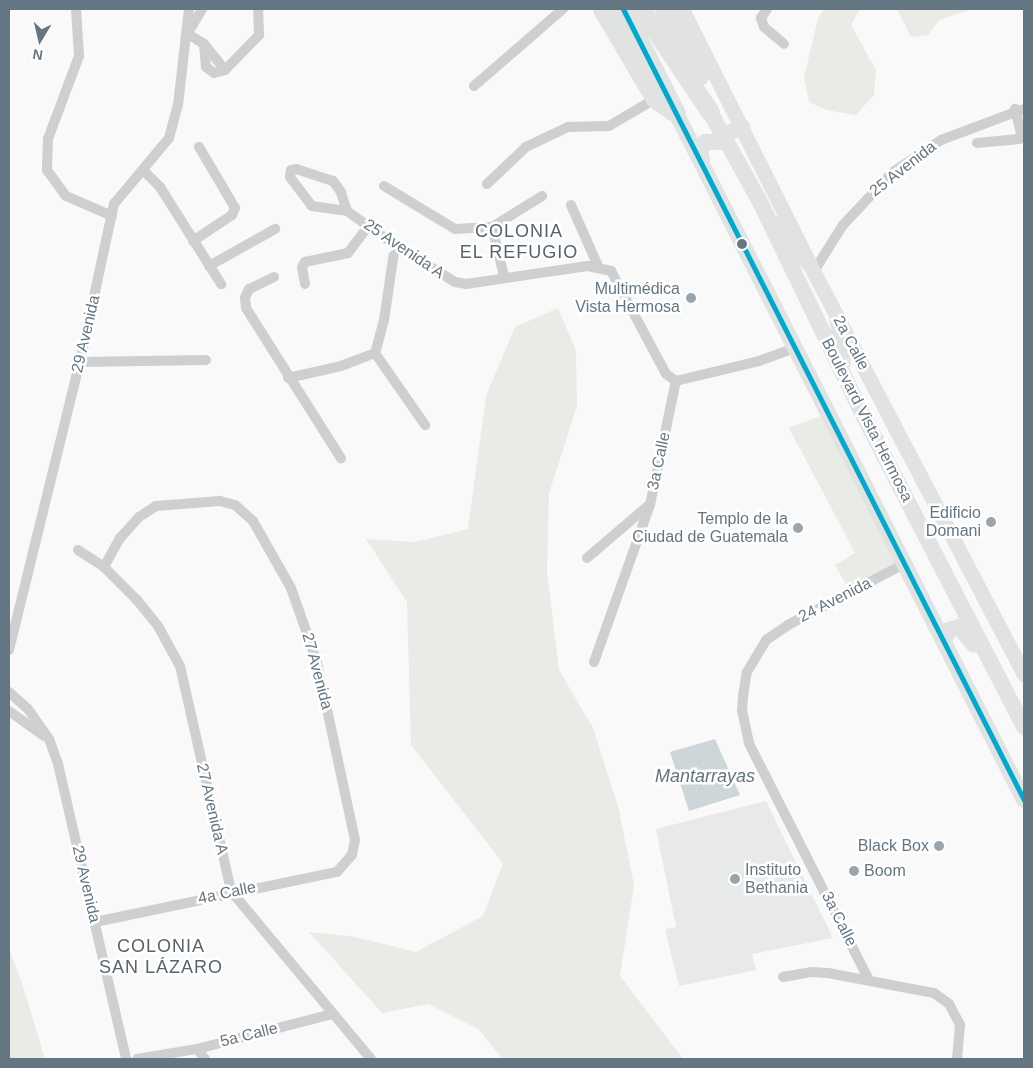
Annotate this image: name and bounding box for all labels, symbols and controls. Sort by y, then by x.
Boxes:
north arrow [15,15,65,65]
text: N [31,46,44,64]
street label: 25 Avenida [866,137,940,201]
street label: 25 Avenida A [359,215,449,283]
district label: COLONIA EL REFUGIO [458,221,580,264]
unlabelled marker [737,239,747,249]
place label: Multimédica Vista Hermosa [575,279,680,317]
marker: Multimédica Vista Hermosa [684,291,698,305]
street label: 29 Avenida [68,293,104,375]
street label: 2a Calle [829,313,873,373]
street label: Boulevard Vista Hermosa [817,335,917,505]
street label: 3a Calle [644,430,674,492]
place label: Edificio Domani [926,503,981,541]
place label: Templo de la Ciudad de Guatemala [632,509,788,547]
marker: Edificio Domani [985,516,997,528]
marker: Templo de la Ciudad de Guatemala [792,522,804,534]
street label: 24 Avenida [795,573,875,627]
street label: 27 Avenida [297,630,337,712]
street label: 27 Avenida A [192,761,232,857]
water label: Mantarrayas [655,765,755,787]
place label: Black Box [858,836,929,856]
marker: Black Box [933,840,945,852]
street label: 29 Avenida [68,843,104,925]
place label: Instituto Bethania [745,860,808,898]
place label: Boom [864,861,906,881]
marker: Boom [848,865,860,877]
marker: Instituto Bethania [729,873,741,885]
street label: 4a Calle [196,878,258,908]
street label: 3a Calle [817,888,861,950]
district label: COLONIA SAN LÁZARO [98,936,224,979]
street label: 5a Calle [218,1019,280,1051]

